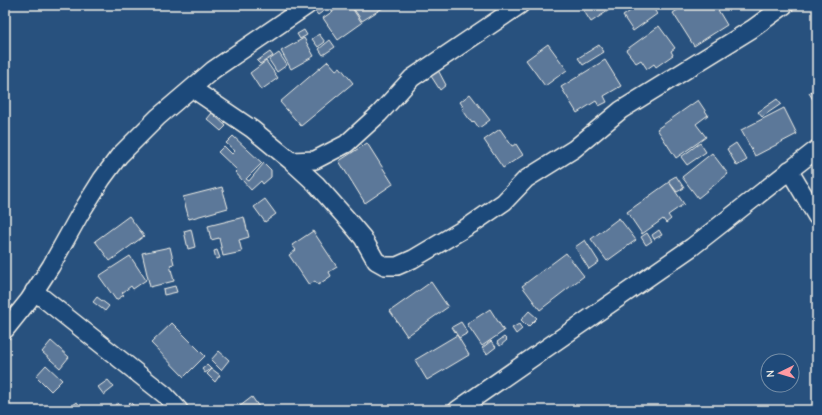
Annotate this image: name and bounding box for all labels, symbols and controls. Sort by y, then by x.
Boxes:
north arrow [760,353,800,393]
text: N [764,370,777,378]

